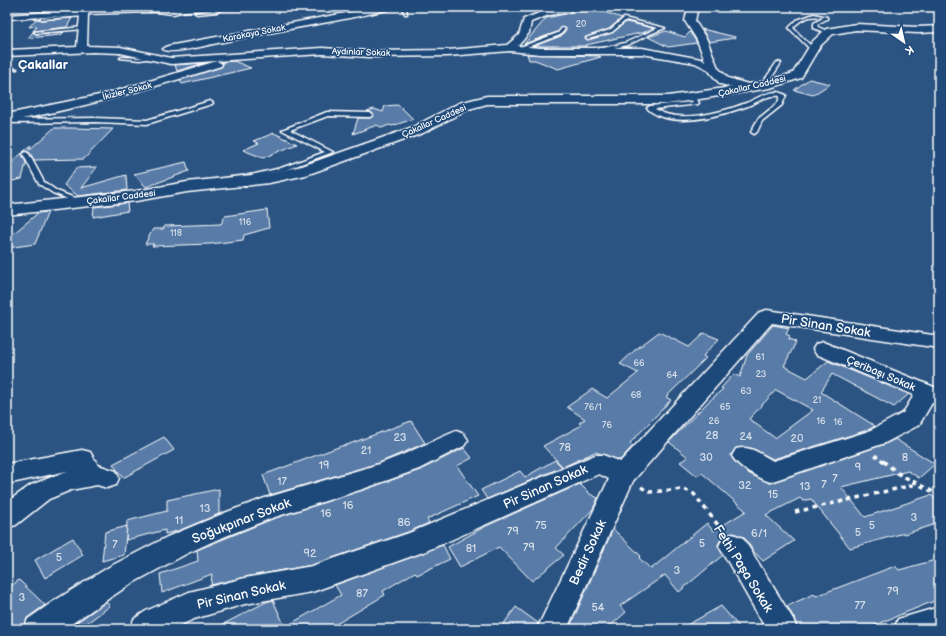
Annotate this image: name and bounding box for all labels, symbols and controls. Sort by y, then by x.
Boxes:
house number: 20 [576,19,586,30]
street label: Karakaya Sokak [222,22,287,45]
north arrow [884,22,924,62]
text: K [902,42,916,58]
street label: Aydınlar Sokak [332,46,391,59]
district label: Çakallar [18,57,69,73]
street label: Çakallar Caddesi [717,73,787,100]
street label: İkizler Sokak [101,79,154,103]
street label: Çakallar Caddesi [400,102,468,141]
street label: Çakallar Caddesi [86,188,156,207]
house number: 116 [239,217,252,228]
house number: 118 [170,228,182,239]
street label: Pir Sinan Sokak [780,311,872,341]
house number: 61 [756,352,764,363]
street label: Çeribaşı Sokak [844,353,918,394]
house number: 66 [634,358,645,369]
house number: 23 [756,369,767,380]
house number: 64 [667,370,678,381]
house number: 63 [740,386,752,397]
house number: 68 [631,390,641,401]
house number: 21 [813,395,821,406]
house number: 76/1 [584,402,602,413]
house number: 65 [720,402,730,413]
house number: 26 [709,416,720,427]
house number: 16 [817,416,826,427]
house number: 16 [834,417,843,428]
house number: 76 [602,420,612,431]
house number: 28 [706,429,718,442]
house number: 24 [739,430,753,443]
house number: 23 [393,431,407,444]
house number: 20 [791,432,804,445]
house number: 78 [559,441,571,454]
house number: 21 [361,444,371,457]
house number: 30 [699,451,713,464]
house number: 8 [902,451,908,464]
house number: 19 [319,459,329,472]
street label: Pir Sinan Sokak [501,461,591,513]
house number: 9 [855,461,861,474]
house number: 7 [832,472,838,485]
house number: 17 [277,475,287,488]
house number: 7 [821,478,827,491]
house number: 32 [738,479,752,492]
house number: 13 [799,480,811,493]
house number: 15 [768,488,778,501]
street label: Soğukpınar Sokak [190,494,294,547]
house number: 16 [343,499,354,512]
house number: 13 [199,502,211,515]
house number: 16 [321,507,332,520]
house number: 3 [911,511,918,524]
house number: 11 [175,514,183,527]
house number: 86 [397,516,411,529]
street label: Bedir Sokak [566,517,610,588]
house number: 75 [535,519,547,532]
house number: 5 [869,519,875,532]
street label: Fethi Paşa Sokak [710,522,777,616]
house number: 79 [507,525,519,538]
house number: 5 [855,526,861,539]
house number: 6/1 [751,527,767,540]
house number: 5 [699,537,705,550]
house number: 7 [112,538,118,551]
house number: 79 [523,541,535,554]
house number: 81 [466,542,476,555]
house number: 92 [304,547,317,560]
house number: 5 [56,551,62,564]
house number: 3 [674,564,681,577]
street label: Pir Sinan Sokak [195,577,288,613]
house number: 79 [887,585,899,598]
house number: 87 [356,587,368,600]
house number: 3 [19,591,26,604]
house number: 77 [855,599,866,612]
house number: 54 [591,601,605,614]

